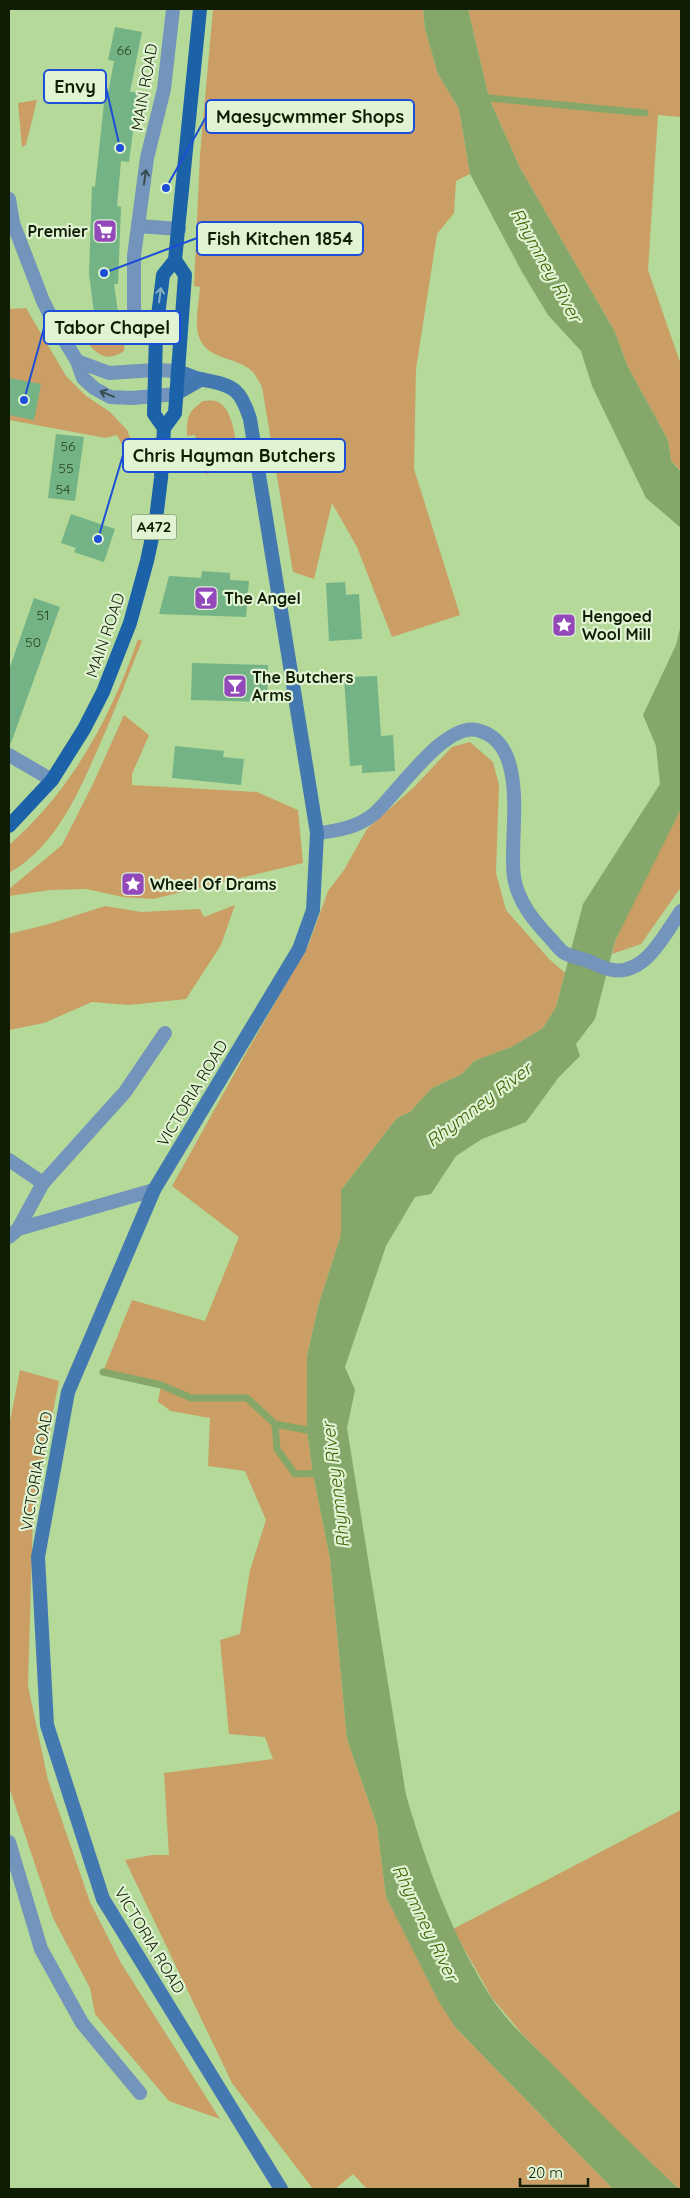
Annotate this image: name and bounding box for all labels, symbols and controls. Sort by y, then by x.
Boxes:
house number: 66 [116,41,132,59]
street label: MAIN ROAD [126,42,162,132]
callout: Envy [44,70,106,103]
text: Envy [54,75,96,98]
callout: Maesycwmmer Shops [206,100,414,133]
text: Maesycwmmer Shops [216,105,404,128]
one-way arrow [140,170,150,186]
water label: Rhymney River [506,204,588,328]
supermarket icon: Premier [92,218,118,244]
place label: Premier [27,221,88,241]
callout: Fish Kitchen 1854 [197,222,363,255]
text: Fish Kitchen 1854 [207,227,353,250]
one-way arrow [155,287,165,303]
callout: Tabor Chapel [44,311,180,344]
text: Tabor Chapel [54,316,170,339]
one-way arrow [100,389,115,398]
house number: 56 [60,437,76,455]
callout: Chris Hayman Butchers [123,439,345,472]
text: Chris Hayman Butchers [133,444,336,467]
house number: 55 [58,459,74,477]
house number: 54 [55,480,71,498]
road number: A472 [132,514,176,540]
bar icon: The Angel [193,585,219,611]
place label: The Angel [224,588,301,608]
street label: MAIN ROAD [81,590,129,680]
house number: 51 [37,606,49,624]
place label: Hengoed Wool Mill [582,606,652,644]
place icon: Hengoed Wool Mill [551,612,577,638]
house number: 50 [25,633,41,651]
place label: The Butchers Arms [252,667,354,705]
bar icon: The Butchers Arms [222,673,248,699]
place icon: Wheel Of Drams [120,871,146,897]
place label: Wheel Of Drams [150,874,277,894]
street label: VICTORIA ROAD [152,1036,232,1150]
water label: Rhymney River [421,1056,538,1152]
street label: VICTORIA ROAD [16,1410,56,1532]
water label: Rhymney River [316,1419,355,1549]
water label: Rhymney River [387,1861,465,1987]
street label: VICTORIA ROAD [110,1883,190,1997]
scale bar [520,2156,588,2188]
text: 20 m [528,2163,563,2182]

